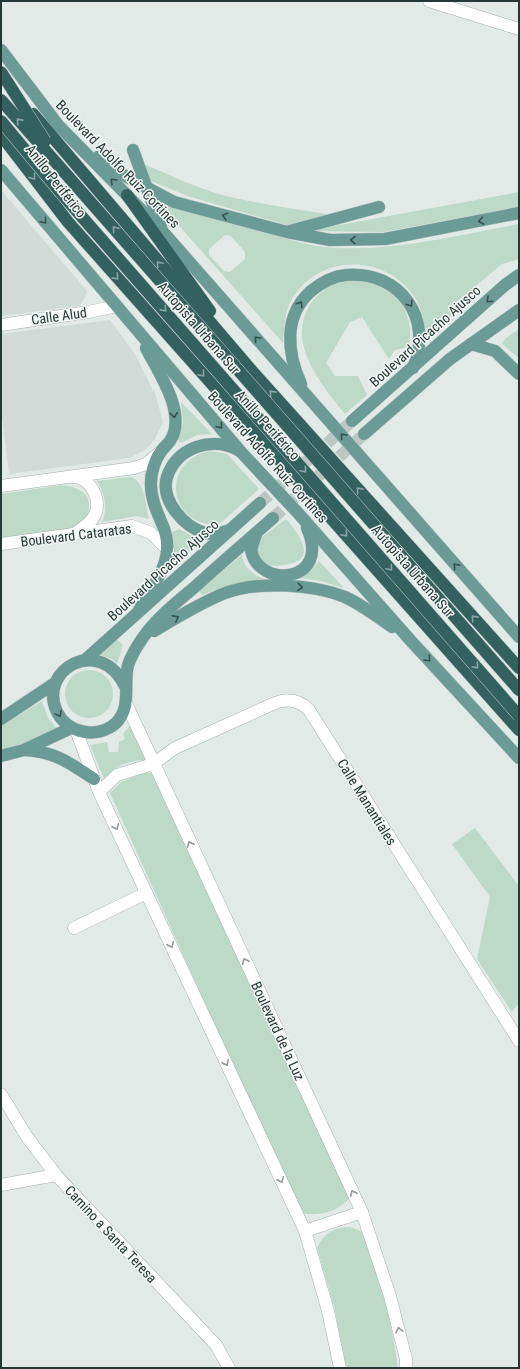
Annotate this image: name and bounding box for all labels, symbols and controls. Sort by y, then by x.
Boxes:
street label: Boulevard Adolfo Ruiz Cortines [53,97,183,231]
one-way arrow [17,119,24,126]
street label: Anillo Periférico [23,141,89,221]
one-way arrow [28,172,35,179]
one-way arrow [110,178,118,186]
one-way arrow [222,213,228,221]
one-way arrow [40,216,47,224]
one-way arrow [478,216,484,224]
one-way arrow [112,226,119,234]
one-way arrow [350,236,356,244]
one-way arrow [157,261,164,268]
one-way arrow [111,272,118,279]
street label: Autopista Urbana Sur [155,279,243,377]
street label: Boulevard Picacho Ajusco [366,282,484,390]
one-way arrow [486,295,494,302]
one-way arrow [405,300,412,307]
one-way arrow [295,302,302,309]
street label: Calle Alud [30,304,88,328]
one-way arrow [159,305,166,312]
one-way arrow [255,336,262,343]
one-way arrow [198,369,205,377]
street label: Anillo Periférico [233,387,303,463]
street label: Boulevard Adolfo Ruiz Cortines [205,388,331,526]
one-way arrow [270,391,277,398]
one-way arrow [169,412,178,418]
one-way arrow [215,422,222,429]
one-way arrow [341,434,348,441]
one-way arrow [300,466,307,473]
one-way arrow [357,487,364,495]
street label: Boulevard Picacho Ajusco [104,516,222,624]
street label: Boulevard Cataratas [20,520,132,550]
street label: Autopista Urbana Sur [369,522,457,620]
one-way arrow [340,529,347,536]
one-way arrow [454,563,461,570]
one-way arrow [385,564,392,571]
one-way arrow [297,583,303,592]
one-way arrow [172,615,180,623]
one-way arrow [472,615,479,623]
one-way arrow [423,654,430,662]
one-way arrow [471,661,478,669]
one-way arrow [54,709,61,717]
street label: Calle Manantiales [334,756,400,848]
one-way arrow [111,823,119,831]
one-way arrow [187,840,195,848]
one-way arrow [166,941,174,948]
one-way arrow [242,958,250,966]
street label: Boulevard de la Luz [248,979,308,1083]
one-way arrow [221,1058,229,1066]
one-way arrow [276,1176,284,1184]
street label: Camino a Santa Teresa [62,1182,160,1286]
one-way arrow [350,1190,358,1198]
one-way arrow [395,1327,404,1334]

